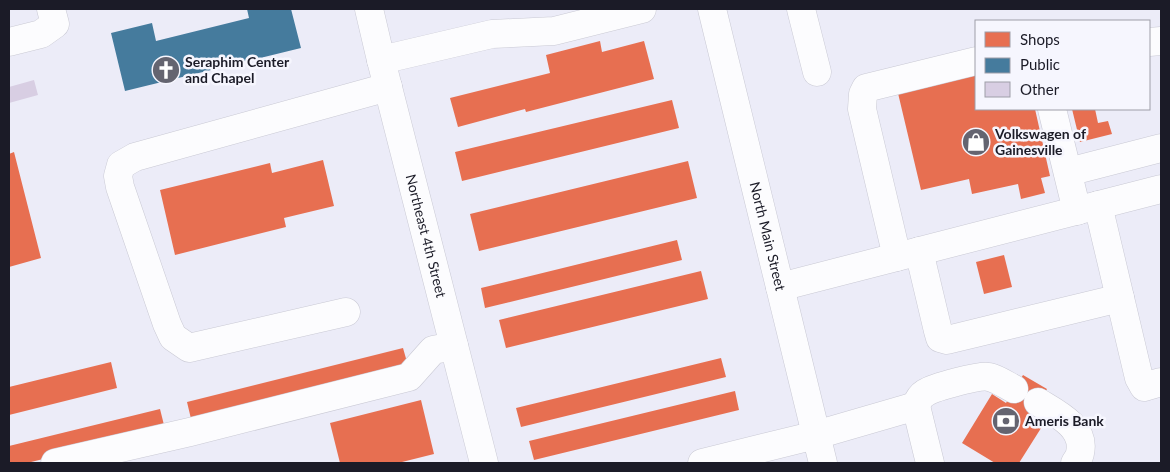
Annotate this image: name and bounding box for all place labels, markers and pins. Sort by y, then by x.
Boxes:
place label: Seraphim Center and Chapel [185,53,290,86]
church icon: Seraphim Center and Chapel [151,55,181,85]
place label: Volkswagen of Gainesville [994,125,1086,158]
shop icon: Volkswagen of Gainesville [961,127,991,157]
bank icon: Ameris Bank [991,406,1021,436]
place label: Ameris Bank [1024,412,1104,429]

